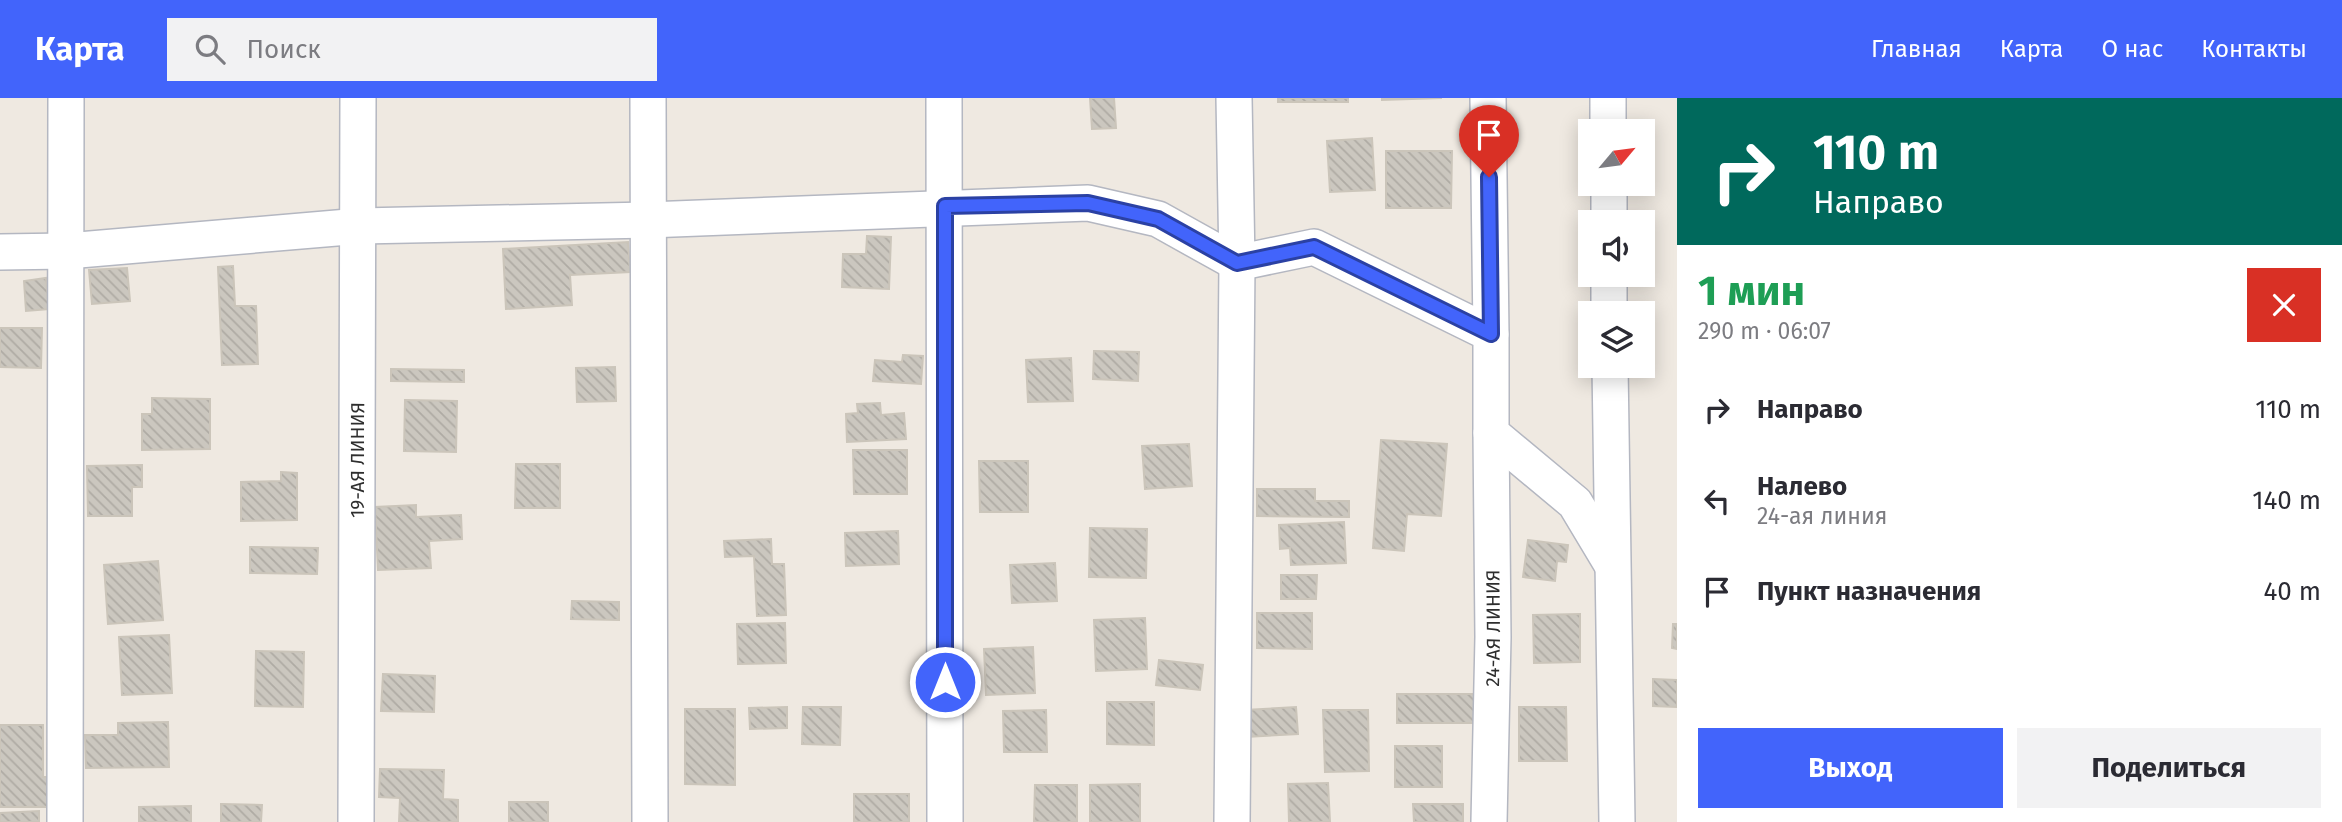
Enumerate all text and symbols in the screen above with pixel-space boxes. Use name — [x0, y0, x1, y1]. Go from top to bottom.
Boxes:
search box — [167, 18, 657, 81]
text: Карта — [35, 29, 125, 69]
icon: search — [191, 30, 229, 68]
text: Поиск — [247, 34, 321, 65]
text: Главная — [1871, 35, 1962, 63]
text: Карта — [2000, 35, 2063, 63]
text: О нас — [2101, 35, 2163, 63]
text: Контакты — [2201, 35, 2307, 63]
pin — [1459, 105, 1519, 177]
icon: arrive — [1470, 116, 1508, 154]
north arrow — [1578, 119, 1656, 196]
map controls — [1578, 119, 1655, 378]
text: 110 m — [1813, 123, 1939, 182]
icon: right — [1698, 126, 1789, 217]
text: Направо — [1813, 183, 1944, 221]
button: sound — [1578, 210, 1655, 287]
text: 1 мин — [1698, 266, 1805, 316]
button: close — [2247, 268, 2321, 342]
button: layers — [1578, 301, 1655, 378]
text: 290 m · 06:07 — [1698, 317, 1831, 345]
icon: right — [1698, 391, 1736, 429]
text: Направо — [1757, 394, 1863, 425]
text: 110 m — [2255, 394, 2321, 425]
street label: 19-АЯ ЛИНИЯ — [345, 402, 369, 518]
text: Налево — [1757, 471, 1847, 502]
icon: left — [1698, 482, 1736, 520]
text: 140 m — [2252, 485, 2321, 516]
text: 24-ая линия — [1757, 502, 1887, 530]
street label: 24-АЯ ЛИНИЯ — [1480, 569, 1505, 687]
icon: arrive — [1698, 573, 1736, 611]
text: Пункт назначения — [1757, 576, 1981, 607]
text: 40 m — [2263, 576, 2321, 607]
position arrow — [908, 645, 982, 719]
button: Выход — [1698, 728, 2003, 808]
button: Поделиться — [2017, 728, 2321, 808]

